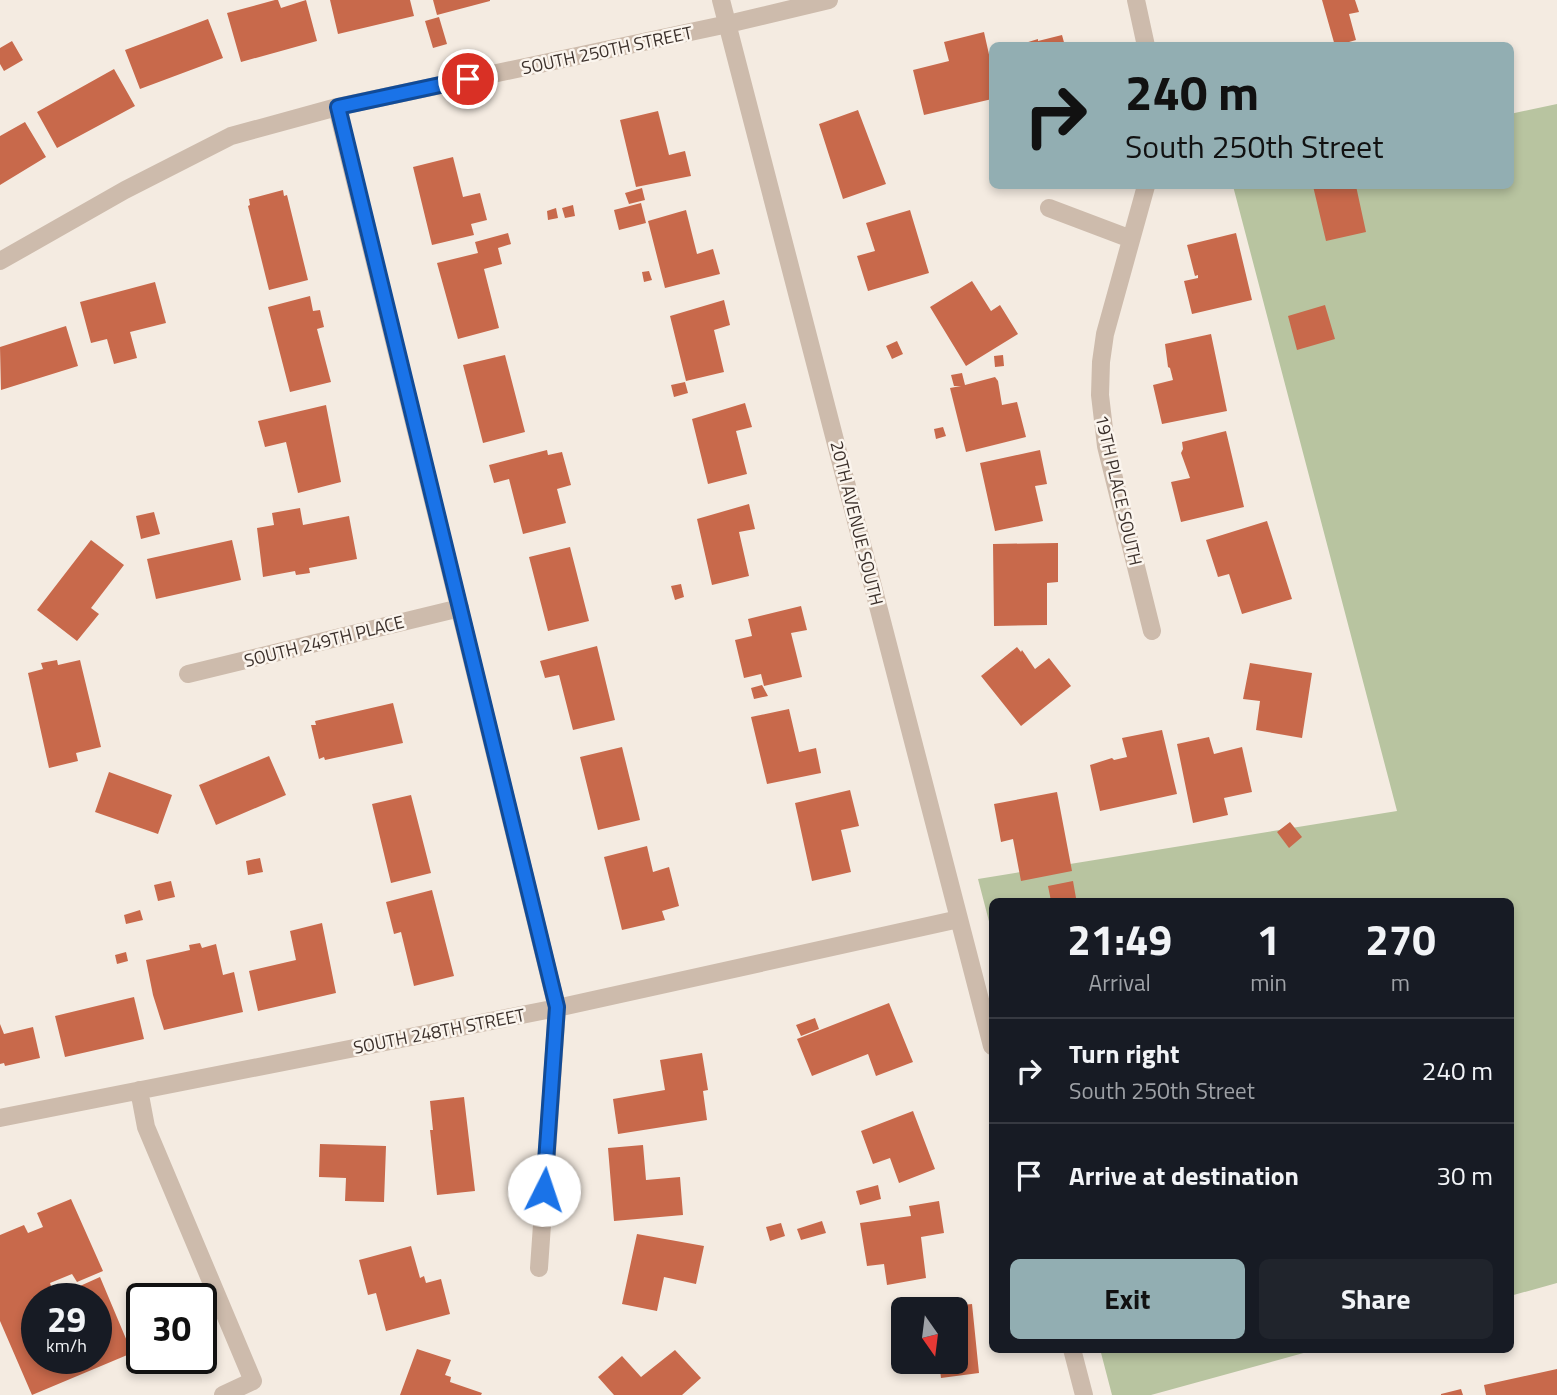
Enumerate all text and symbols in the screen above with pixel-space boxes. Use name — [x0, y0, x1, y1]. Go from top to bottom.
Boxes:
street label: SOUTH 250TH STREET — [519, 19, 696, 81]
pin — [438, 49, 498, 109]
text: 240 m — [1125, 54, 1259, 129]
icon: arrive — [449, 60, 487, 98]
icon: right — [1010, 70, 1101, 161]
text: South 250th Street — [1125, 122, 1383, 170]
street label: 19TH PLACE SOUTH — [1089, 412, 1149, 568]
street label: 20TH AVENUE SOUTH — [823, 438, 891, 608]
street label: SOUTH 249TH PLACE — [241, 608, 407, 674]
text: 21:49 — [1067, 907, 1172, 971]
text: 1 — [1257, 907, 1280, 971]
text: 270 — [1365, 907, 1436, 971]
text: Arrival — [1088, 965, 1151, 1000]
text: min — [1250, 965, 1287, 1000]
text: m — [1391, 965, 1410, 1000]
street label: SOUTH 248TH STREET — [351, 1001, 528, 1061]
text: Turn right — [1069, 1034, 1180, 1073]
text: 240 m — [1422, 1051, 1493, 1090]
icon: right — [1010, 1052, 1048, 1090]
text: South 250th Street — [1069, 1073, 1255, 1108]
position arrow — [507, 1153, 581, 1227]
text: Arrive at destination — [1069, 1156, 1299, 1195]
text: 30 m — [1436, 1156, 1493, 1195]
icon: arrive — [1010, 1157, 1048, 1195]
button: Exit — [1010, 1259, 1245, 1339]
button: Share — [1259, 1259, 1493, 1339]
speed limit sign: 30 — [126, 1283, 217, 1374]
text: 29 — [47, 1292, 86, 1346]
north arrow — [891, 1297, 968, 1374]
map controls — [891, 1297, 968, 1374]
text: km/h — [46, 1332, 87, 1359]

